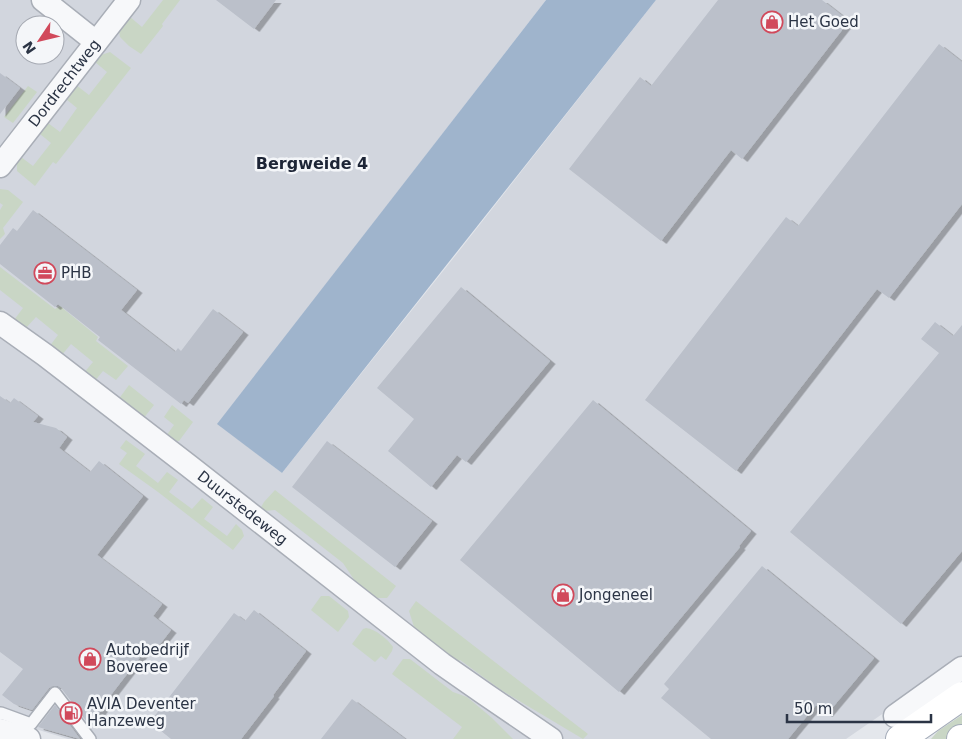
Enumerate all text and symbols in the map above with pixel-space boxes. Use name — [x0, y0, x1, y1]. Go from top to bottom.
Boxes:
shop icon: Het Goed — [760, 10, 784, 34]
place label: Het Goed — [788, 13, 859, 31]
north arrow — [15, 15, 65, 65]
street label: Dordrechtweg — [25, 36, 104, 130]
text: N — [19, 38, 39, 57]
district label: Bergweide 4 — [256, 154, 368, 173]
office icon: PHB — [33, 261, 57, 285]
place label: PHB — [61, 264, 92, 282]
street label: Duurstedeweg — [194, 467, 291, 549]
shop icon: Jongeneel — [551, 583, 575, 607]
place label: Jongeneel — [578, 586, 653, 604]
place label: Autobedrijf Boveree — [106, 641, 190, 676]
shop icon: Autobedrijf Boveree — [78, 647, 102, 671]
scale bar — [787, 692, 931, 724]
place label: AVIA Deventer Hanzeweg — [87, 695, 197, 730]
text: 50 m — [794, 700, 832, 718]
fuel station icon: AVIA Deventer Hanzeweg — [59, 701, 83, 725]

